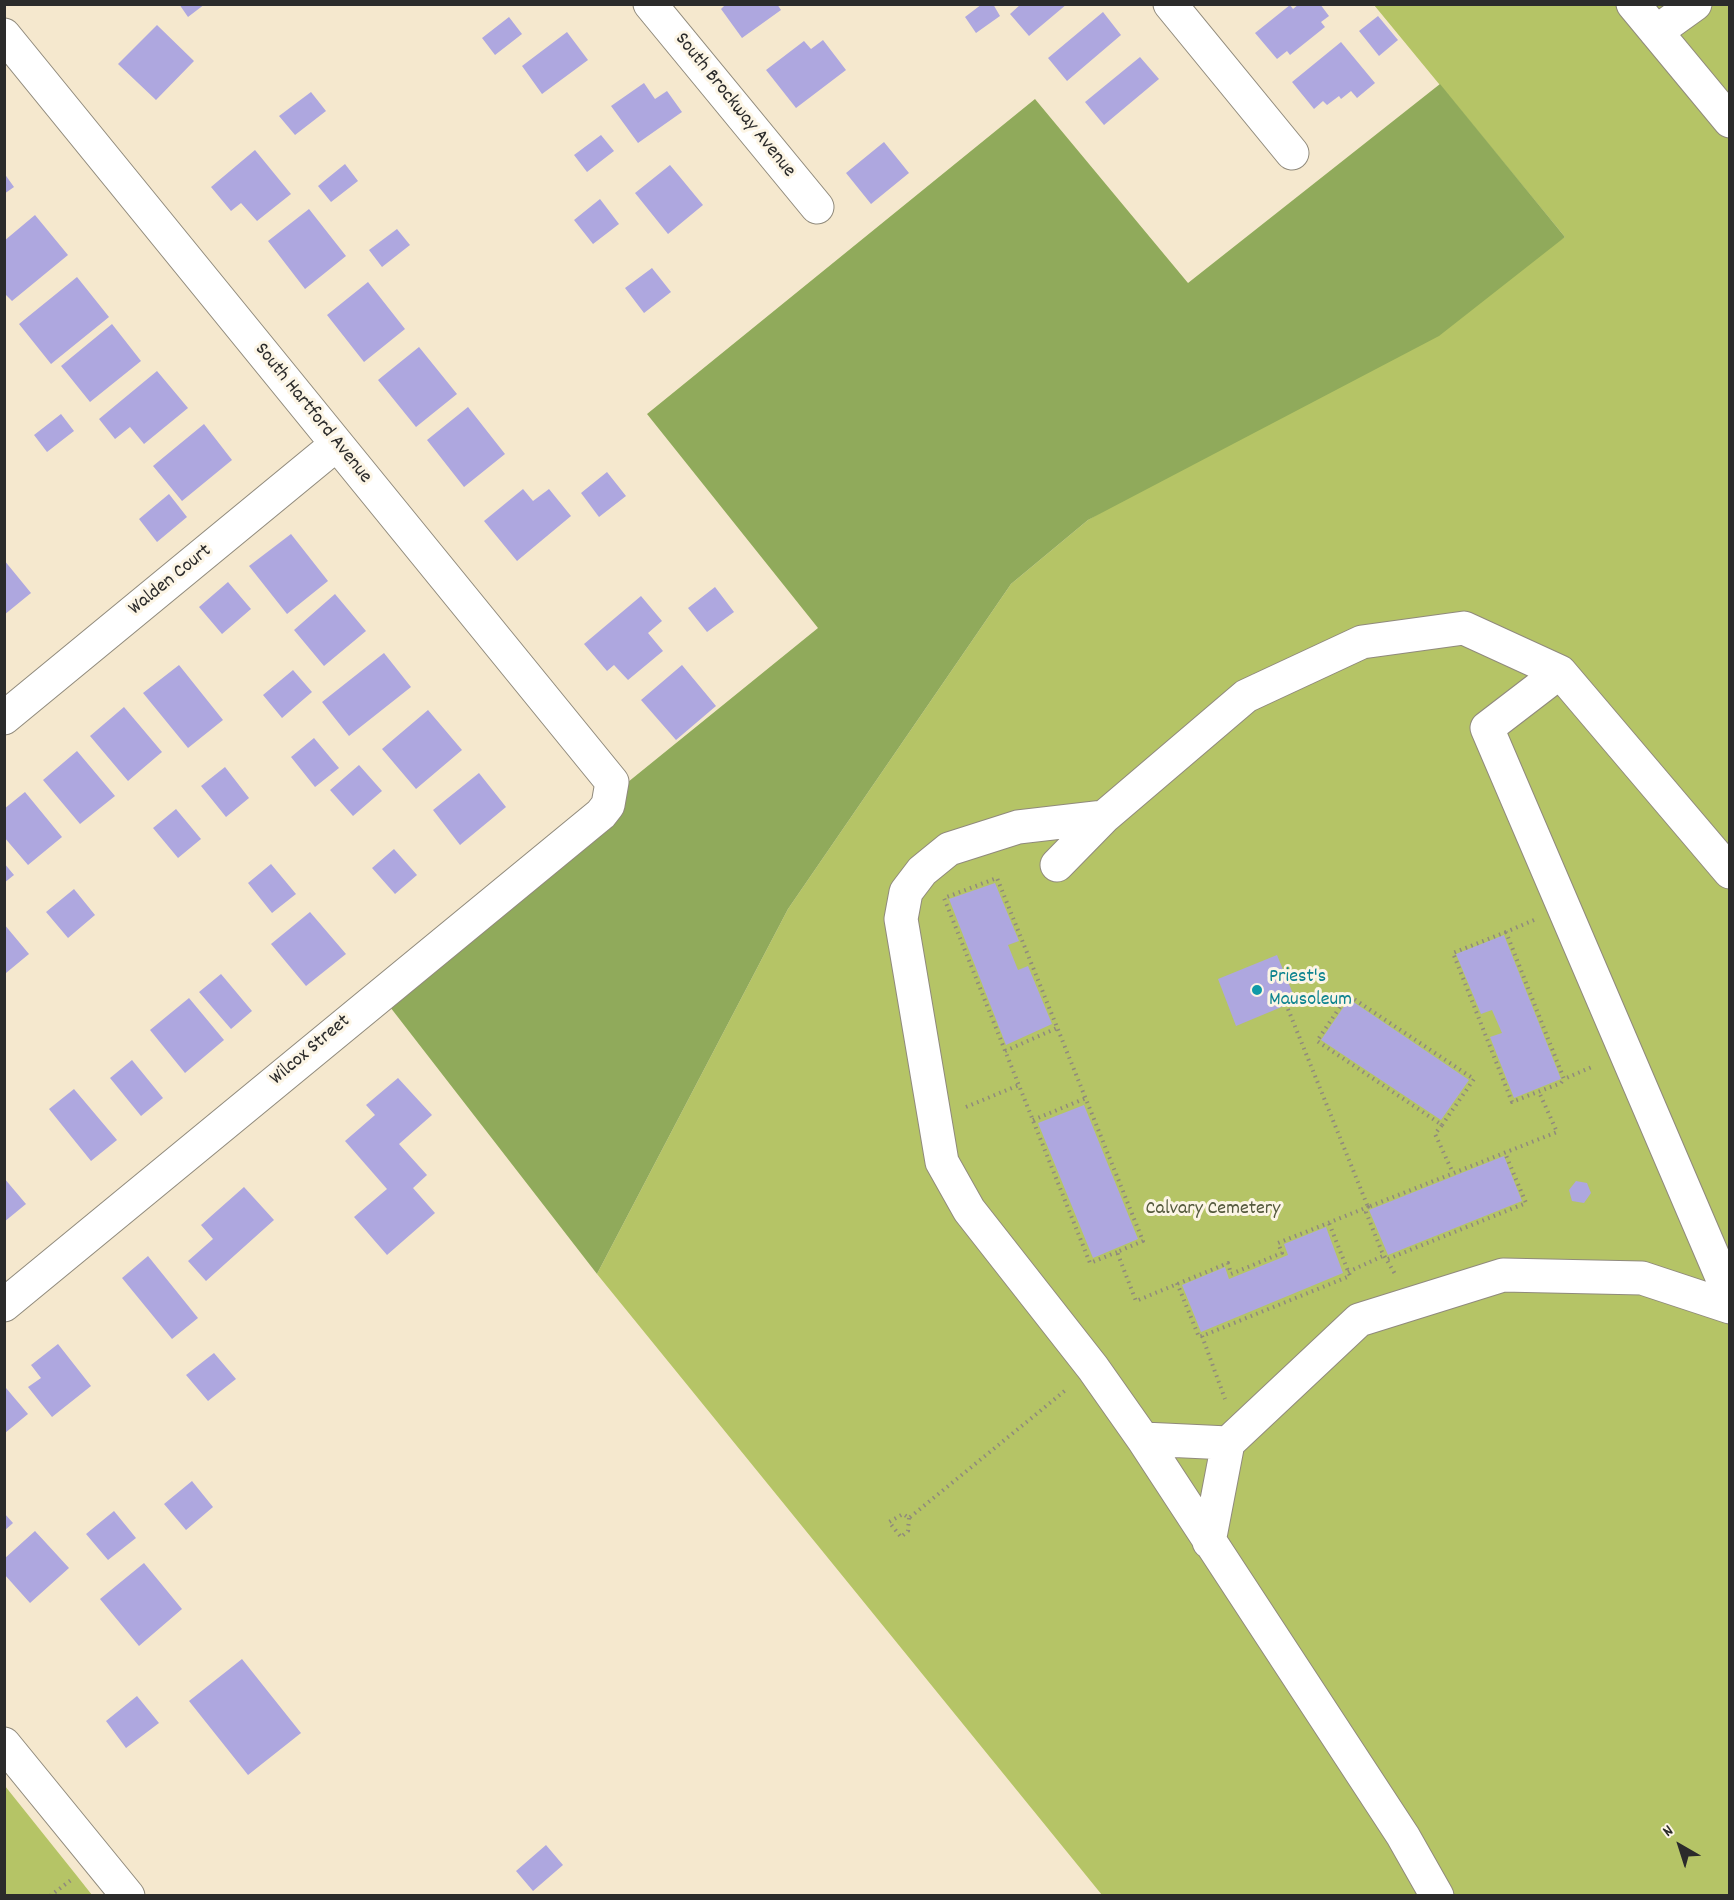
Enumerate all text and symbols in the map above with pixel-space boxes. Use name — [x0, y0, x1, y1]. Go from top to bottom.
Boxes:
street label: South Brockway Avenue — [668, 29, 800, 183]
street label: South Hartford Avenue — [248, 339, 376, 489]
street label: Walden Court — [125, 540, 217, 622]
place label: Priest's Mausoleum — [1269, 966, 1352, 1013]
marker: Priest's Mausoleum — [1250, 983, 1264, 997]
street label: Wilcox Street — [266, 1010, 356, 1092]
park label: Calvary Cemetery — [1146, 1198, 1280, 1222]
north arrow — [1650, 1816, 1710, 1876]
text: N — [1658, 1820, 1679, 1843]

